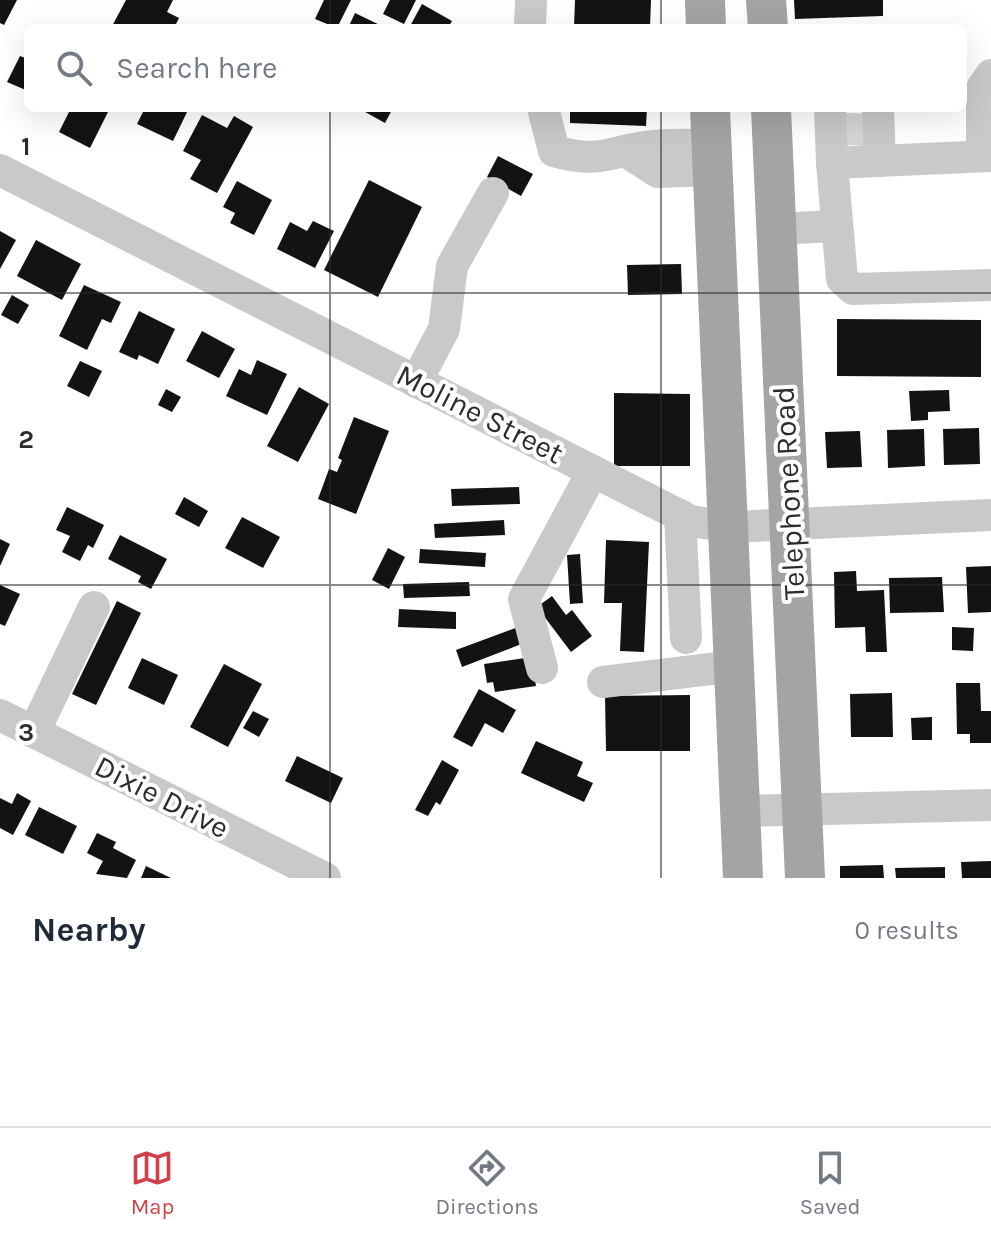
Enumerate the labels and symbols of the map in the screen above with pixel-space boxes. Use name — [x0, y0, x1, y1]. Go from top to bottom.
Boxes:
text: 1 — [21, 131, 31, 162]
street label: Moline Street — [391, 357, 569, 471]
street label: Telephone Road — [765, 385, 813, 601]
text: 2 — [18, 424, 34, 455]
text: 3 — [18, 717, 34, 748]
street label: Dixie Drive — [89, 748, 235, 846]

